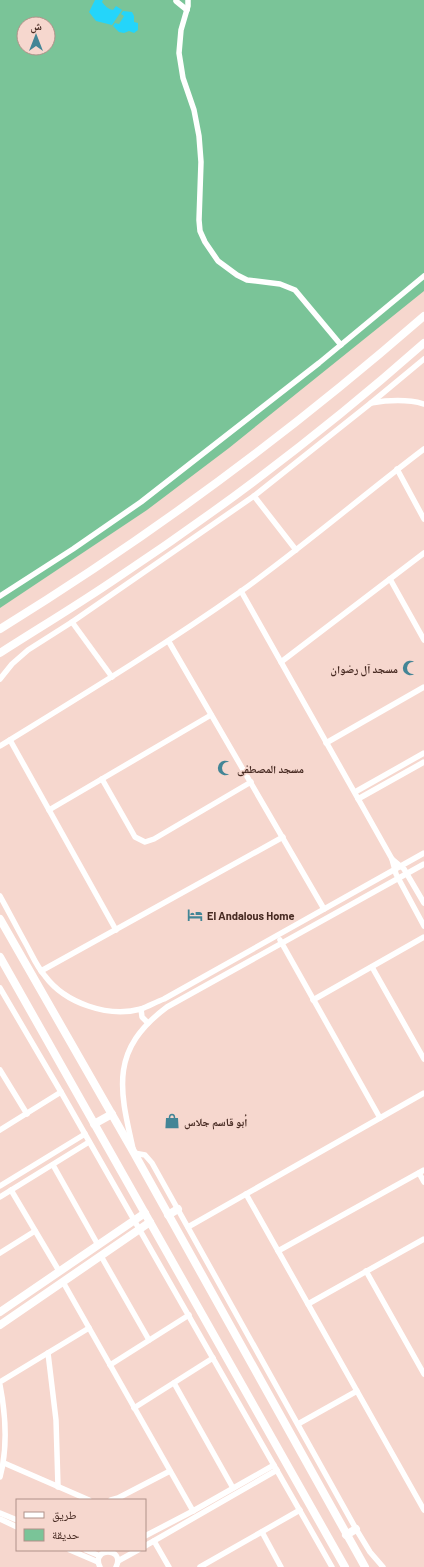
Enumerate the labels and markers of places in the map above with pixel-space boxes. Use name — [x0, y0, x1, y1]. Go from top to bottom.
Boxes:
mosque icon: مسجد آل رضوان — [401, 659, 419, 677]
place label: مسجد آل رضوان — [330, 662, 398, 677]
mosque icon: مسجد المصطفى — [216, 759, 234, 777]
place label: مسجد المصطفى — [237, 762, 304, 777]
hotel icon: El Andalous Home — [186, 906, 204, 924]
place label: El Andalous Home — [207, 909, 294, 922]
shop icon: أبو قاسم جلاس — [163, 1112, 181, 1130]
place label: أبو قاسم جلاس — [184, 1114, 247, 1130]

